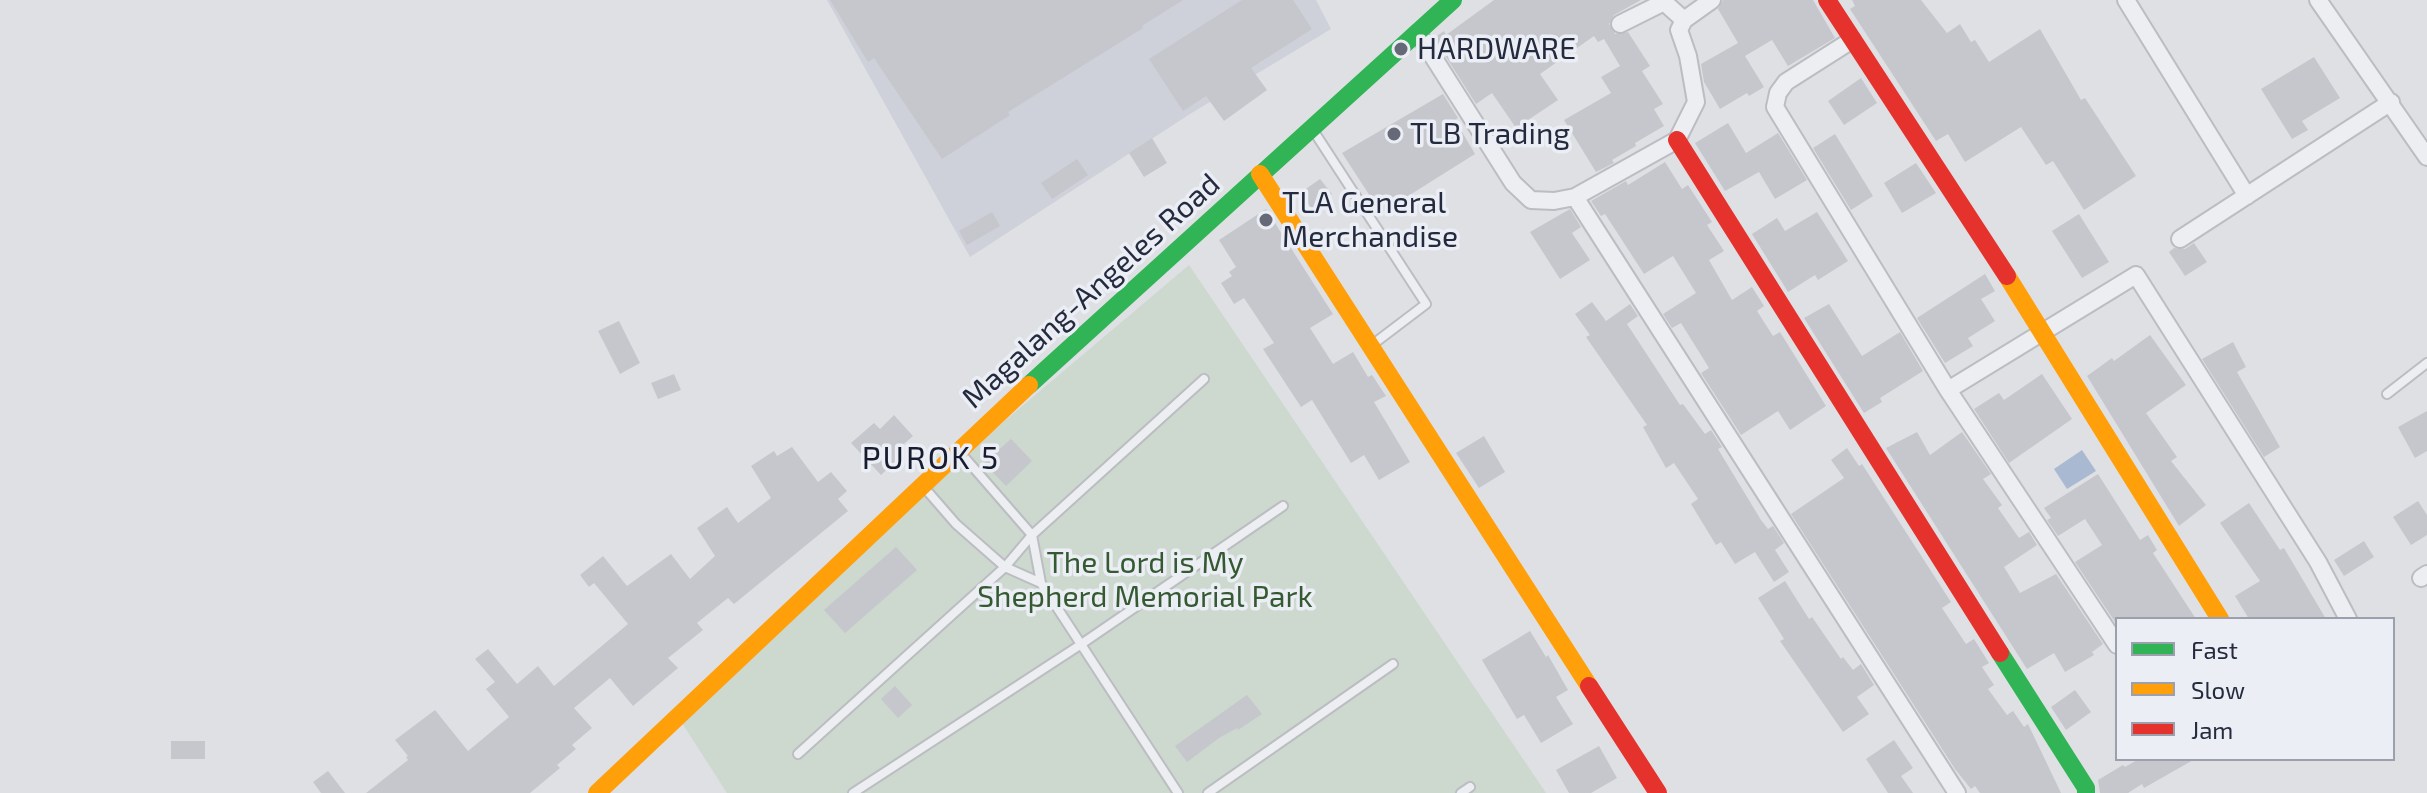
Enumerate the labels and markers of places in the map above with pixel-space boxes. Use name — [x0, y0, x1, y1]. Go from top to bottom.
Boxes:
place label: HARDWARE — [1417, 31, 1576, 67]
marker: HARDWARE — [1392, 40, 1410, 58]
place label: TLB Trading — [1410, 116, 1570, 152]
marker: TLB Trading — [1385, 125, 1403, 143]
place label: TLA General Merchandise — [1282, 185, 1458, 256]
marker: TLA General Merchandise — [1257, 211, 1275, 229]

